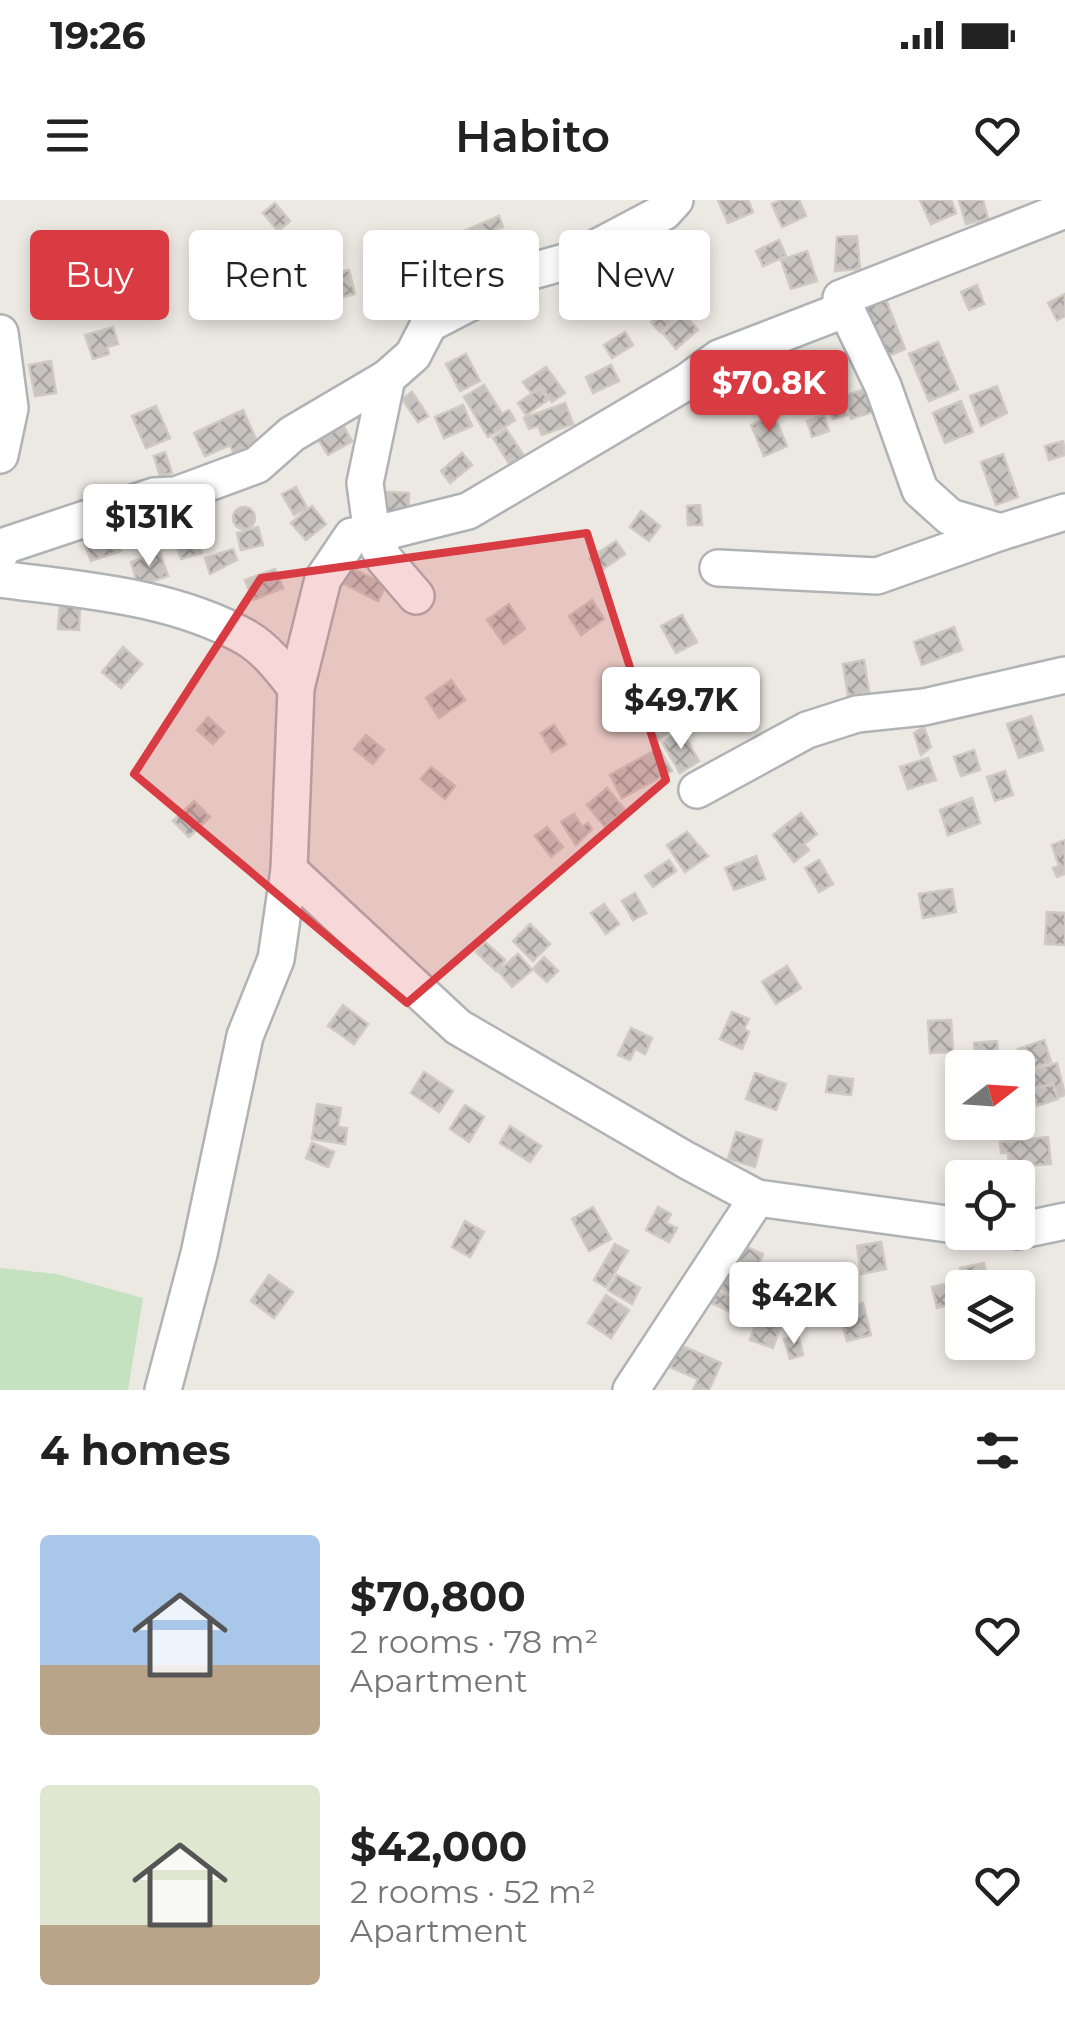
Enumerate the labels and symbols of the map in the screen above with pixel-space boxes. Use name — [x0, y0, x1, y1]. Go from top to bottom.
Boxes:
pin: $70.8K — [688, 350, 850, 435]
pin: $131K — [79, 484, 219, 569]
pin: $49.7K — [600, 667, 762, 752]
north arrow — [945, 1050, 1035, 1140]
pin: $42K — [735, 1262, 853, 1347]

